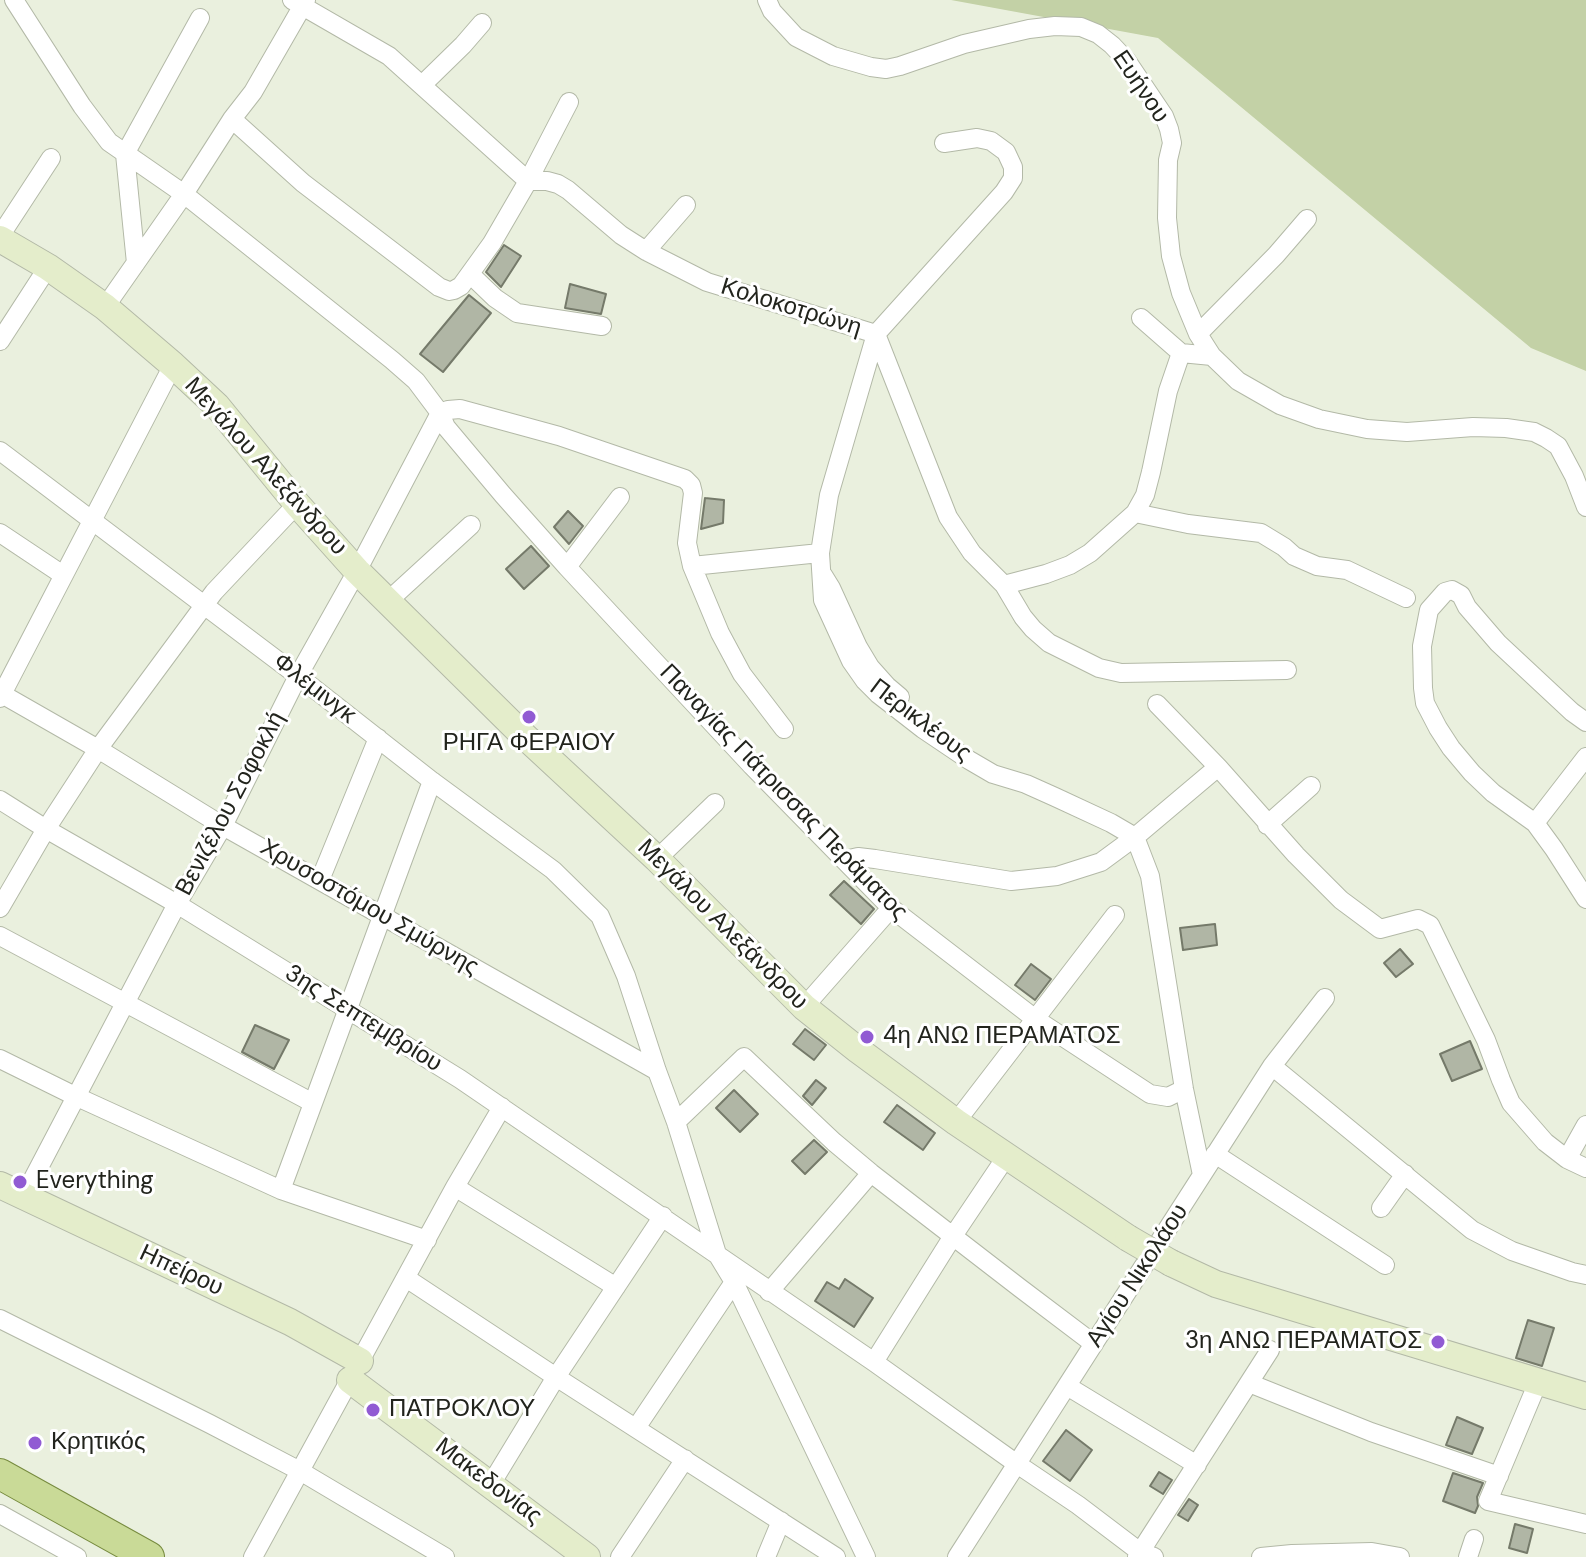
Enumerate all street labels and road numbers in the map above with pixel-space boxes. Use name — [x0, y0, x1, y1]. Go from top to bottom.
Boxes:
street label: Ευήνου — [1105, 45, 1175, 129]
street label: Κολοκοτρώνη — [717, 273, 865, 343]
street label: Μεγάλου Αλεξάνδρου — [178, 372, 352, 562]
street label: Φλέμινγκ — [267, 648, 361, 730]
street label: Παναγίας Γιάτρισσας Περάματος — [653, 659, 913, 927]
street label: Περικλέους — [864, 673, 976, 769]
street label: Βενιζέλου Σοφοκλή — [170, 707, 292, 901]
street label: Χρυσοστόμου Σμύρνης — [255, 834, 483, 982]
street label: Μεγάλου Αλεξάνδρου — [631, 834, 813, 1016]
street label: 3ης Σεπτεμβρίου — [279, 959, 447, 1079]
street label: Αγίου Νικολάου — [1081, 1199, 1195, 1353]
street label: Ηπείρου — [135, 1239, 227, 1303]
street label: Μακεδονίας — [429, 1433, 547, 1531]

